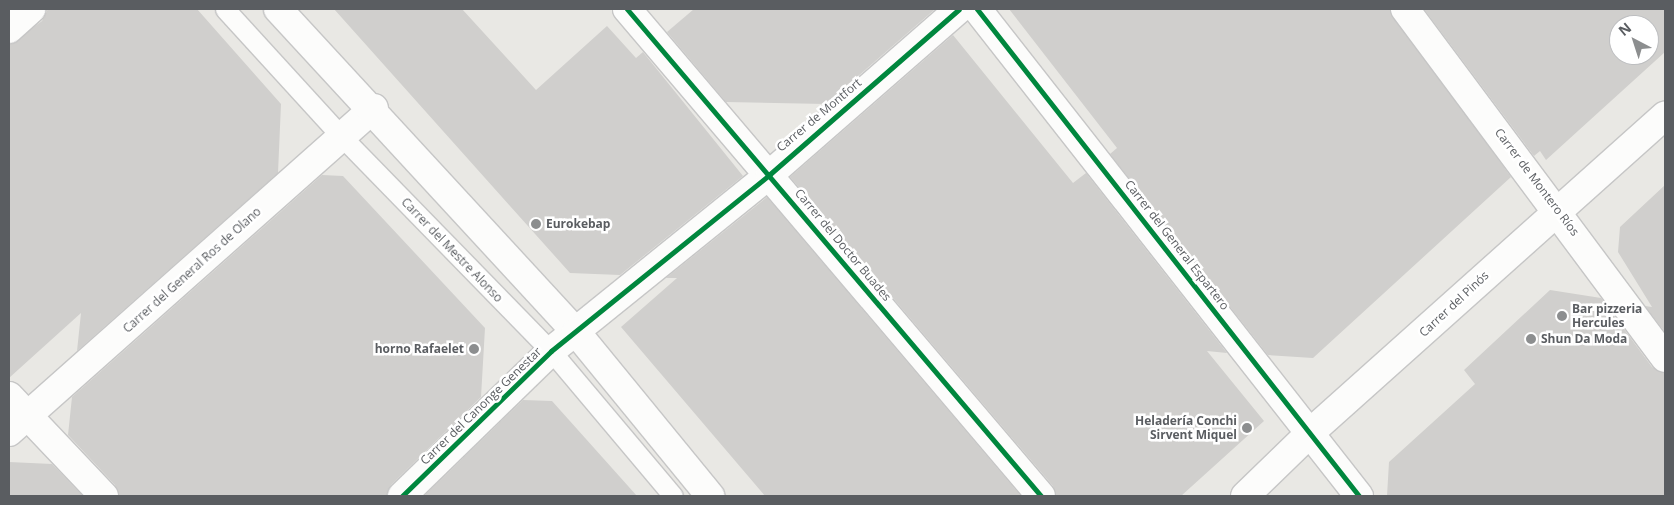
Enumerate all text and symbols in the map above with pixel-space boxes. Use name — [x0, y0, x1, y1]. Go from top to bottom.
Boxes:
north arrow — [1609, 15, 1659, 65]
text: N — [1614, 18, 1635, 40]
street label: Carrer de Montfort — [774, 75, 864, 155]
street label: Carrer de Montero Ríos — [1492, 125, 1582, 239]
street label: Carrer del General Espartero — [1122, 177, 1232, 313]
street label: Carrer del Doctor Buades — [792, 186, 894, 304]
street label: Carrer del Mestre Alonso — [398, 195, 506, 305]
street label: Carrer del General Ros de Olano — [120, 204, 264, 336]
place label: Eurokebap — [546, 217, 610, 231]
marker: Eurokebap — [530, 218, 542, 230]
street label: Carrer del Pinós — [1416, 268, 1492, 340]
place label: Bar pizzeria Hercules — [1572, 302, 1642, 330]
marker: Bar pizzeria Hercules — [1556, 310, 1568, 322]
place label: Shun Da Moda — [1541, 332, 1627, 346]
marker: Shun Da Moda — [1525, 333, 1537, 345]
place label: horno Rafaelet — [375, 342, 464, 356]
marker: horno Rafaelet — [468, 343, 480, 355]
street label: Carrer del Canonge Genestar — [417, 344, 545, 468]
place label: Heladería Conchi Sirvent Miquel — [1135, 414, 1237, 442]
marker: Heladería Conchi Sirvent Miquel — [1241, 422, 1253, 434]

